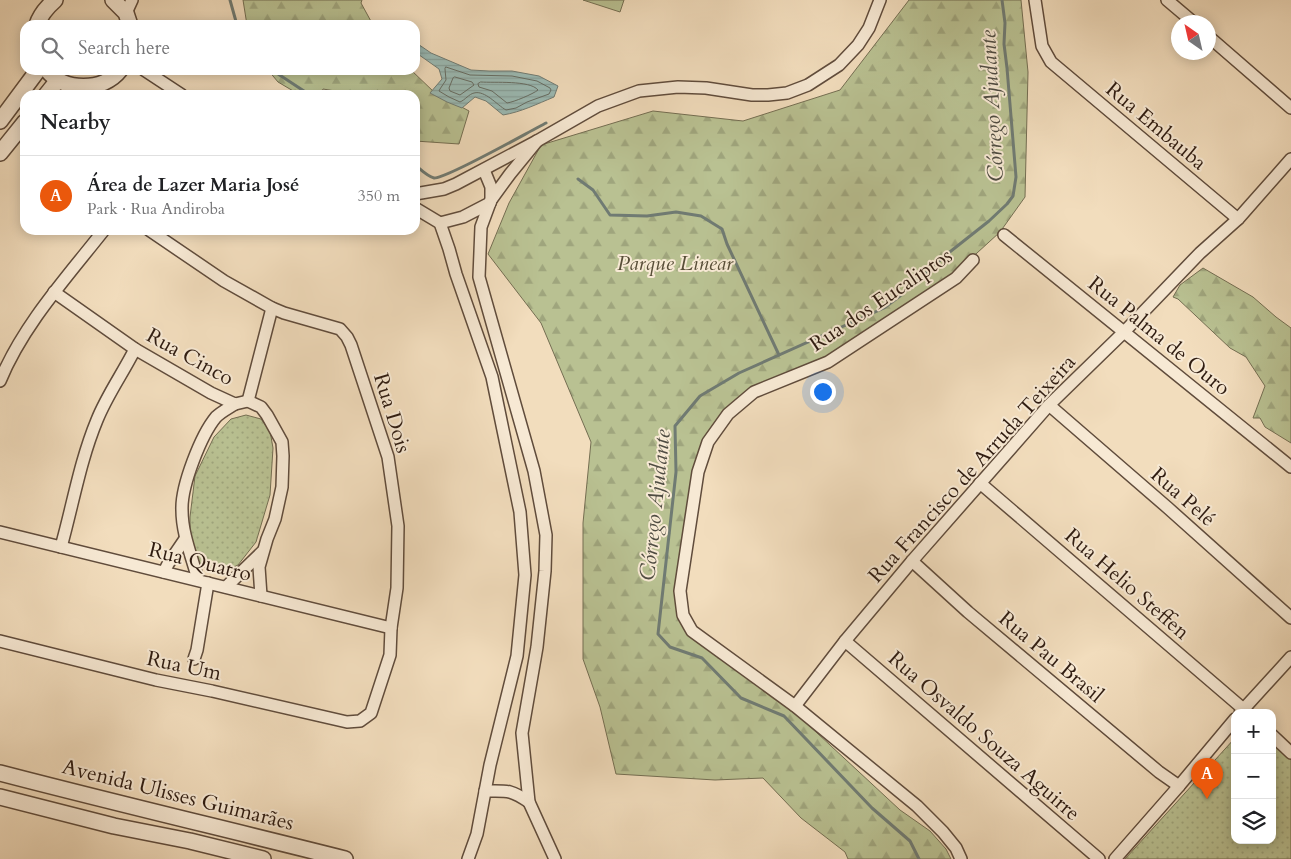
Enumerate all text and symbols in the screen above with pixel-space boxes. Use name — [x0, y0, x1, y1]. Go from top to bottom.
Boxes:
north arrow — [1171, 15, 1216, 60]
search box — [20, 20, 420, 75]
water label: Córrego Ajudante — [973, 29, 1011, 183]
icon: search — [38, 34, 66, 62]
text: Search here — [78, 35, 170, 61]
street label: Rua Embauba — [1099, 75, 1213, 177]
text: Nearby — [40, 108, 111, 137]
text: Área de Lazer Maria José — [87, 172, 299, 198]
text: A — [50, 185, 62, 207]
text: 350 m — [358, 185, 400, 207]
text: Park · Rua Andiroba — [87, 198, 225, 220]
street label: Rua dos Eucaliptos — [804, 241, 958, 359]
park label: Parque Linear — [617, 249, 734, 278]
street label: Rua Palma de Ouro — [1082, 270, 1236, 402]
street label: Rua Cinco — [141, 321, 239, 393]
street label: Rua Francisco de Arruda Teixeira — [862, 349, 1082, 589]
street label: Rua Dois — [366, 369, 418, 457]
your location — [810, 379, 836, 405]
water label: Córrego Ajudante — [632, 427, 678, 582]
street label: Rua Pelé — [1144, 461, 1222, 533]
street label: Rua Helio Steffen — [1058, 522, 1196, 646]
street label: Rua Quatro — [145, 535, 255, 589]
street label: Rua Pau Brasil — [992, 605, 1110, 709]
street label: Rua Um — [144, 644, 224, 688]
street label: Rua Osvaldo Souza Aguirre — [882, 644, 1086, 828]
map controls — [1231, 709, 1276, 844]
button: + — [1231, 709, 1276, 754]
street label: Avenida Ulisses Guimarães — [59, 752, 297, 838]
button: − — [1231, 754, 1276, 799]
pin: A — [1191, 758, 1223, 799]
button: layers — [1231, 799, 1276, 844]

